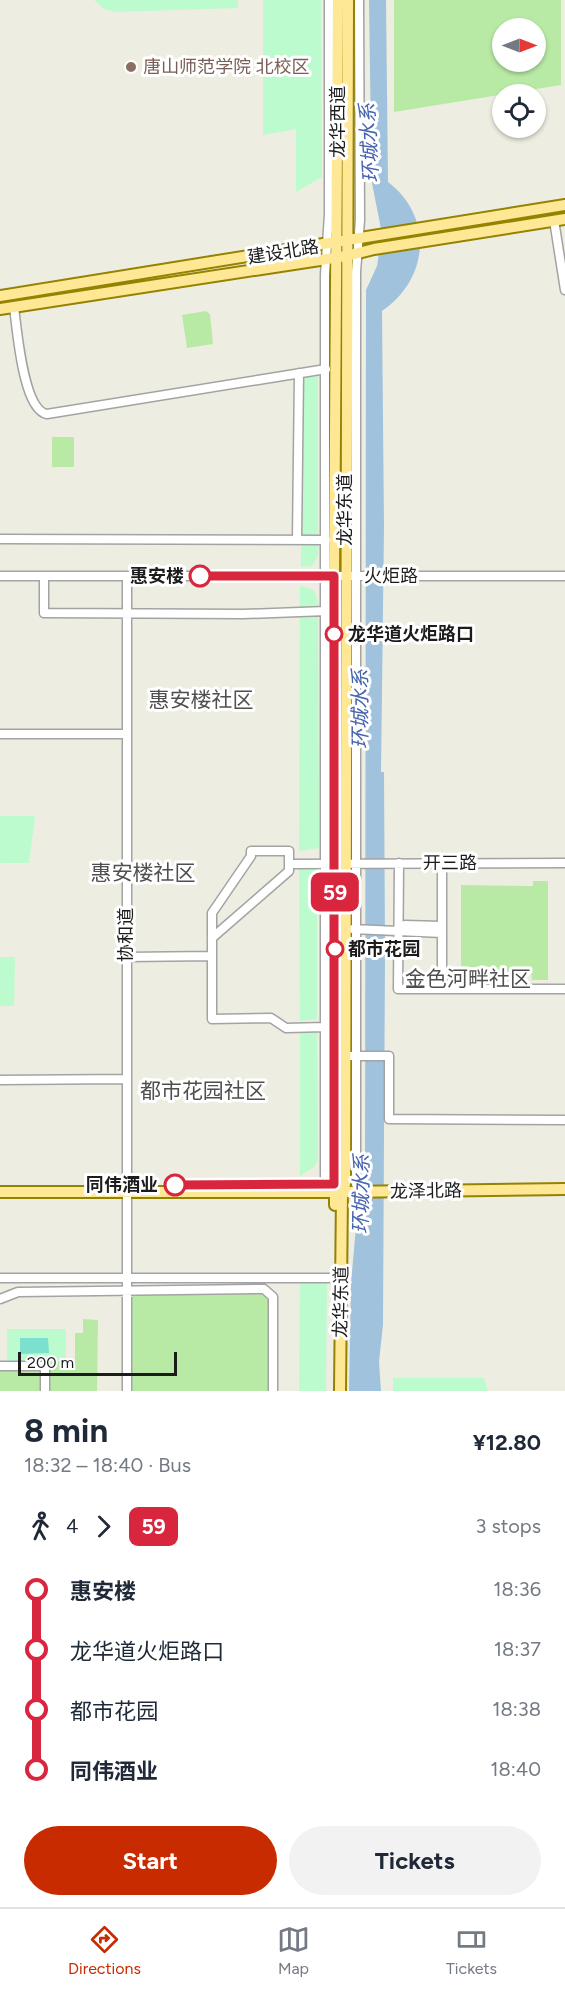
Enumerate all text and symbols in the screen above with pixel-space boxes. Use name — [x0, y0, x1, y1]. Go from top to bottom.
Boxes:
north arrow — [492, 18, 546, 72]
map controls — [492, 18, 546, 138]
place label: 唐山师范学院 北校区 — [143, 56, 309, 78]
marker: 唐山师范学院 北校区 — [124, 60, 138, 74]
button: locate — [492, 84, 546, 138]
street label: 龙华西道 — [327, 86, 349, 158]
water label: 环城水系 — [355, 101, 383, 184]
street label: 建设北路 — [246, 236, 320, 268]
street label: 龙华东道 — [334, 474, 356, 546]
place label: 惠安楼 — [130, 565, 184, 587]
marker: 惠安楼 — [189, 565, 211, 587]
street label: 火炬路 — [364, 565, 418, 587]
place label: 龙华道火炬路口 — [348, 623, 474, 645]
marker: 龙华道火炬路口 — [325, 625, 343, 643]
water label: 环城水系 — [348, 668, 372, 749]
district label: 惠安楼社区 — [149, 687, 254, 712]
street label: 开三路 — [423, 852, 477, 874]
district label: 惠安楼社区 — [91, 860, 196, 885]
line badge: 59 — [308, 872, 362, 912]
text: 59 — [323, 880, 347, 905]
street label: 协和道 — [115, 908, 137, 962]
place label: 都市花园 — [348, 938, 420, 960]
marker: 都市花园 — [326, 940, 344, 958]
district label: 金色河畔社区 — [405, 966, 531, 991]
district label: 都市花园社区 — [140, 1078, 266, 1103]
water label: 环城水系 — [348, 1153, 374, 1234]
place label: 同伟酒业 — [86, 1174, 158, 1196]
marker: 同伟酒业 — [164, 1174, 186, 1196]
street label: 龙泽北路 — [390, 1179, 462, 1203]
street label: 龙华东道 — [329, 1266, 353, 1338]
scale bar — [18, 1349, 177, 1376]
text: 200 m — [27, 1353, 74, 1372]
text: 8 min — [24, 1411, 108, 1450]
text: ¥12.80 — [473, 1429, 541, 1456]
text: 18:32 – 18:40 · Bus — [24, 1453, 191, 1477]
icon: walk — [24, 1510, 57, 1543]
icon: forward — [87, 1510, 120, 1543]
text: 4 — [66, 1514, 78, 1538]
text: 59 — [141, 1514, 166, 1539]
text: 3 stops — [476, 1514, 541, 1538]
text: 18:36 — [493, 1577, 541, 1601]
text: 惠安楼 — [70, 1578, 136, 1605]
text: 18:37 — [494, 1637, 541, 1661]
text: 龙华道火炬路口 — [70, 1638, 224, 1665]
text: 18:38 — [492, 1697, 541, 1721]
text: 都市花园 — [70, 1698, 158, 1725]
text: 18:40 — [490, 1757, 541, 1781]
text: 同伟酒业 — [70, 1758, 158, 1785]
button: Start — [24, 1826, 277, 1895]
button: Tickets — [289, 1826, 541, 1895]
tab: Directions — [68, 1923, 141, 1978]
tab: Map — [277, 1923, 310, 1978]
tab: Tickets — [446, 1923, 497, 1978]

